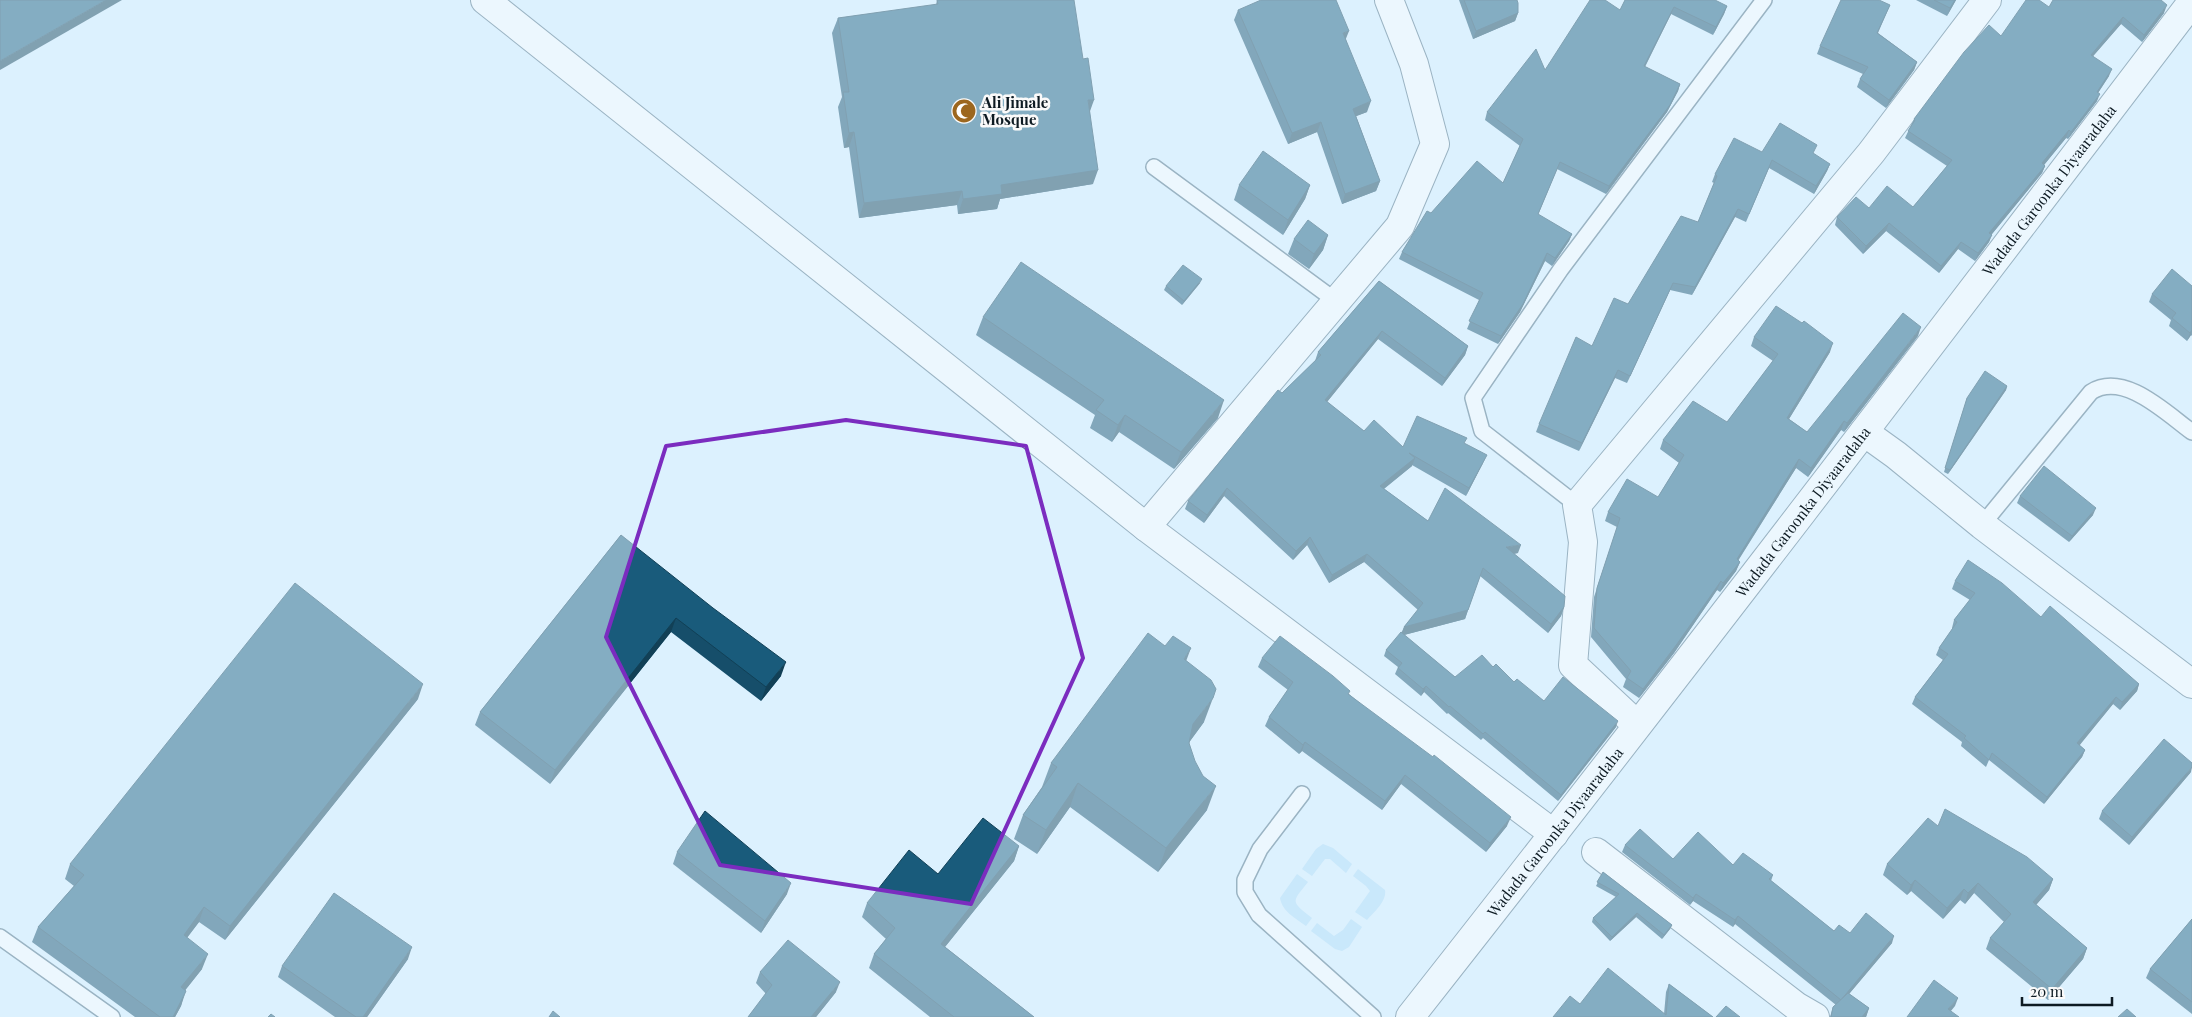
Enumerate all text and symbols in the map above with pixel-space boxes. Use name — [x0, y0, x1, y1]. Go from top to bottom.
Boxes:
place label: Ali Jimale Mosque — [981, 92, 1049, 129]
mosque icon: Ali Jimale Mosque — [951, 98, 977, 124]
street label: Wadada Garoonka Diyaaradaha — [1977, 100, 2121, 280]
street label: Wadada Garoonka Diyaaradaha — [1730, 422, 1875, 602]
street label: Wadada Garoonka Diyaaradaha — [1482, 743, 1627, 922]
scale bar — [2022, 974, 2112, 1006]
text: 20 m — [2030, 981, 2064, 1001]

